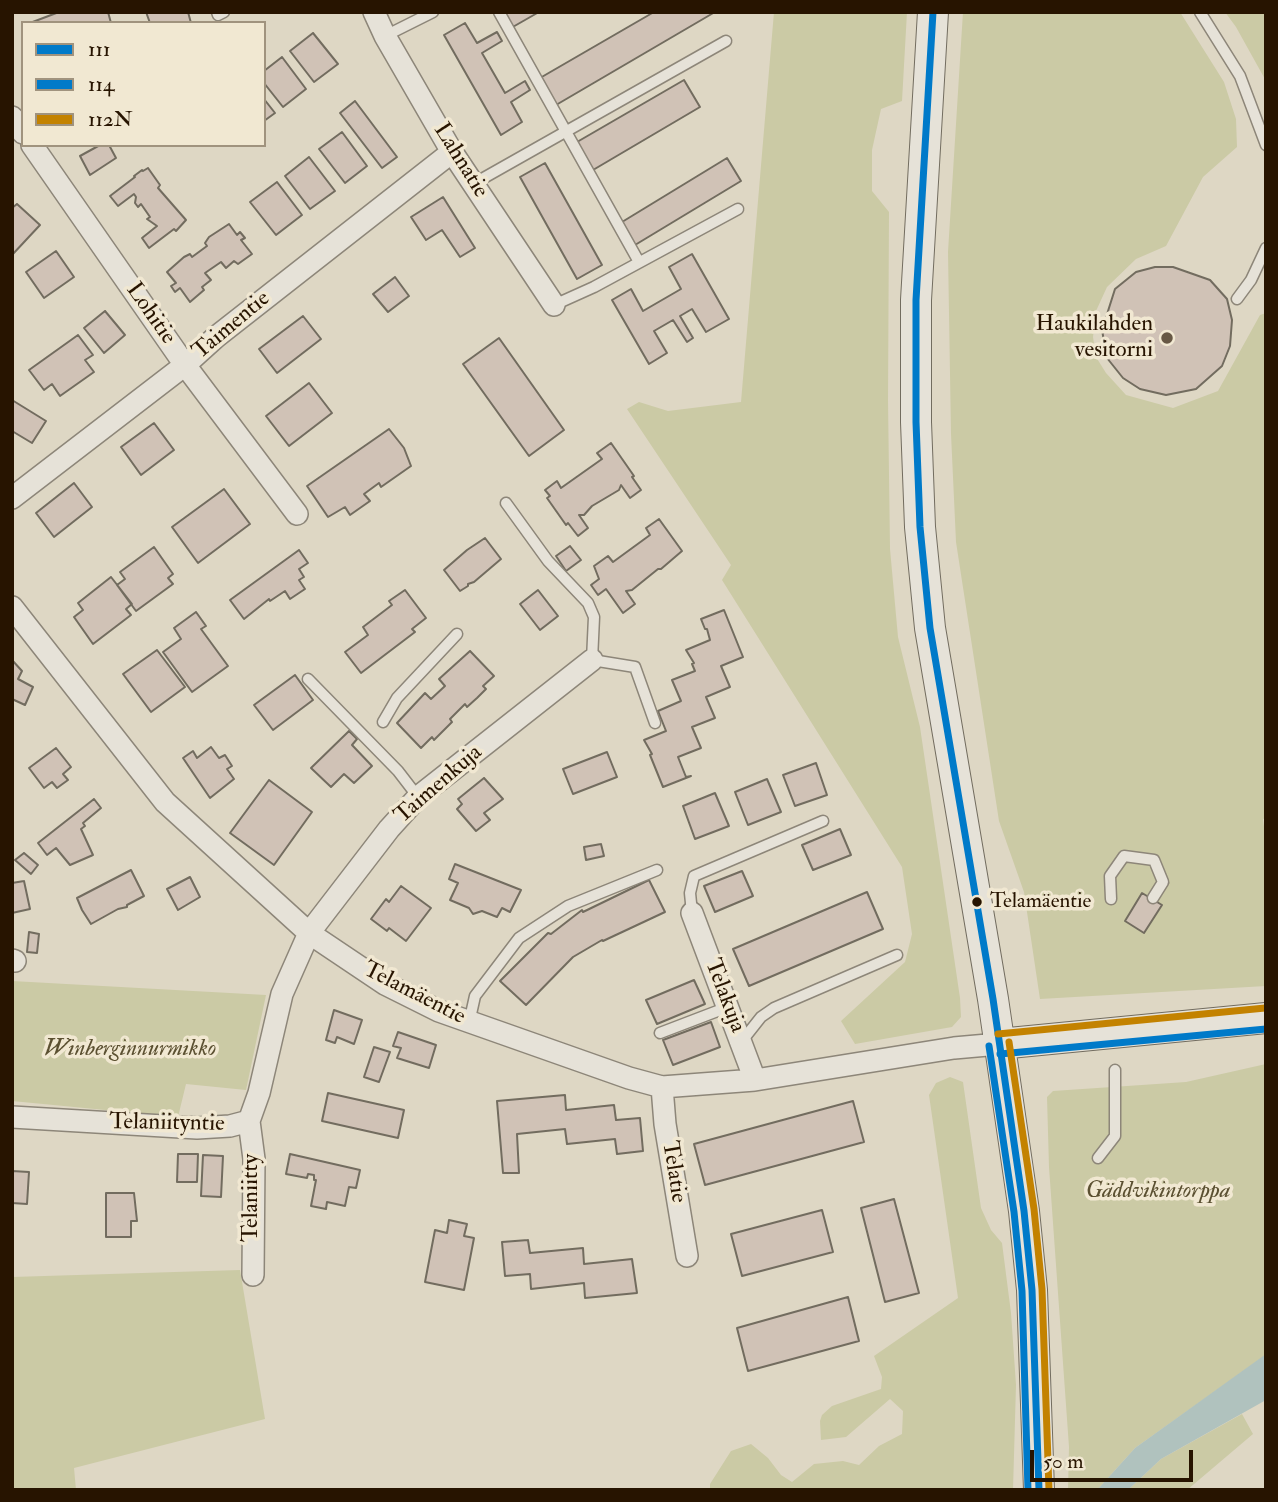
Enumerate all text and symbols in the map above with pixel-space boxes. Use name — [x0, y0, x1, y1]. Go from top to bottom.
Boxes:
legend — [21, 21, 266, 147]
text: 111 — [88, 36, 111, 63]
text: 114 — [88, 71, 114, 98]
text: 112N — [88, 106, 132, 133]
street label: Lahnatie — [426, 119, 494, 203]
street label: Lohitie — [119, 278, 181, 350]
street label: Taimentie — [188, 286, 276, 366]
place label: Haukilahden vesitorni — [1035, 311, 1153, 365]
marker: Haukilahden vesitorni — [1159, 330, 1175, 346]
street label: Taimenkuja — [390, 740, 488, 830]
place label: Telamäentie — [990, 889, 1091, 915]
marker: Telamäentie — [970, 895, 984, 909]
street label: Telakuja — [697, 955, 751, 1037]
street label: Telamäentie — [358, 957, 470, 1031]
park label: Winberginnurmikko — [44, 1036, 216, 1064]
street label: Telaniityntie — [109, 1109, 225, 1139]
street label: Telatie — [655, 1139, 691, 1205]
street label: Telaniitty — [238, 1154, 266, 1242]
park label: Gäddvikintorppa — [1086, 1178, 1230, 1206]
scale bar — [1033, 1436, 1196, 1480]
text: 50 m — [1043, 1448, 1084, 1475]

